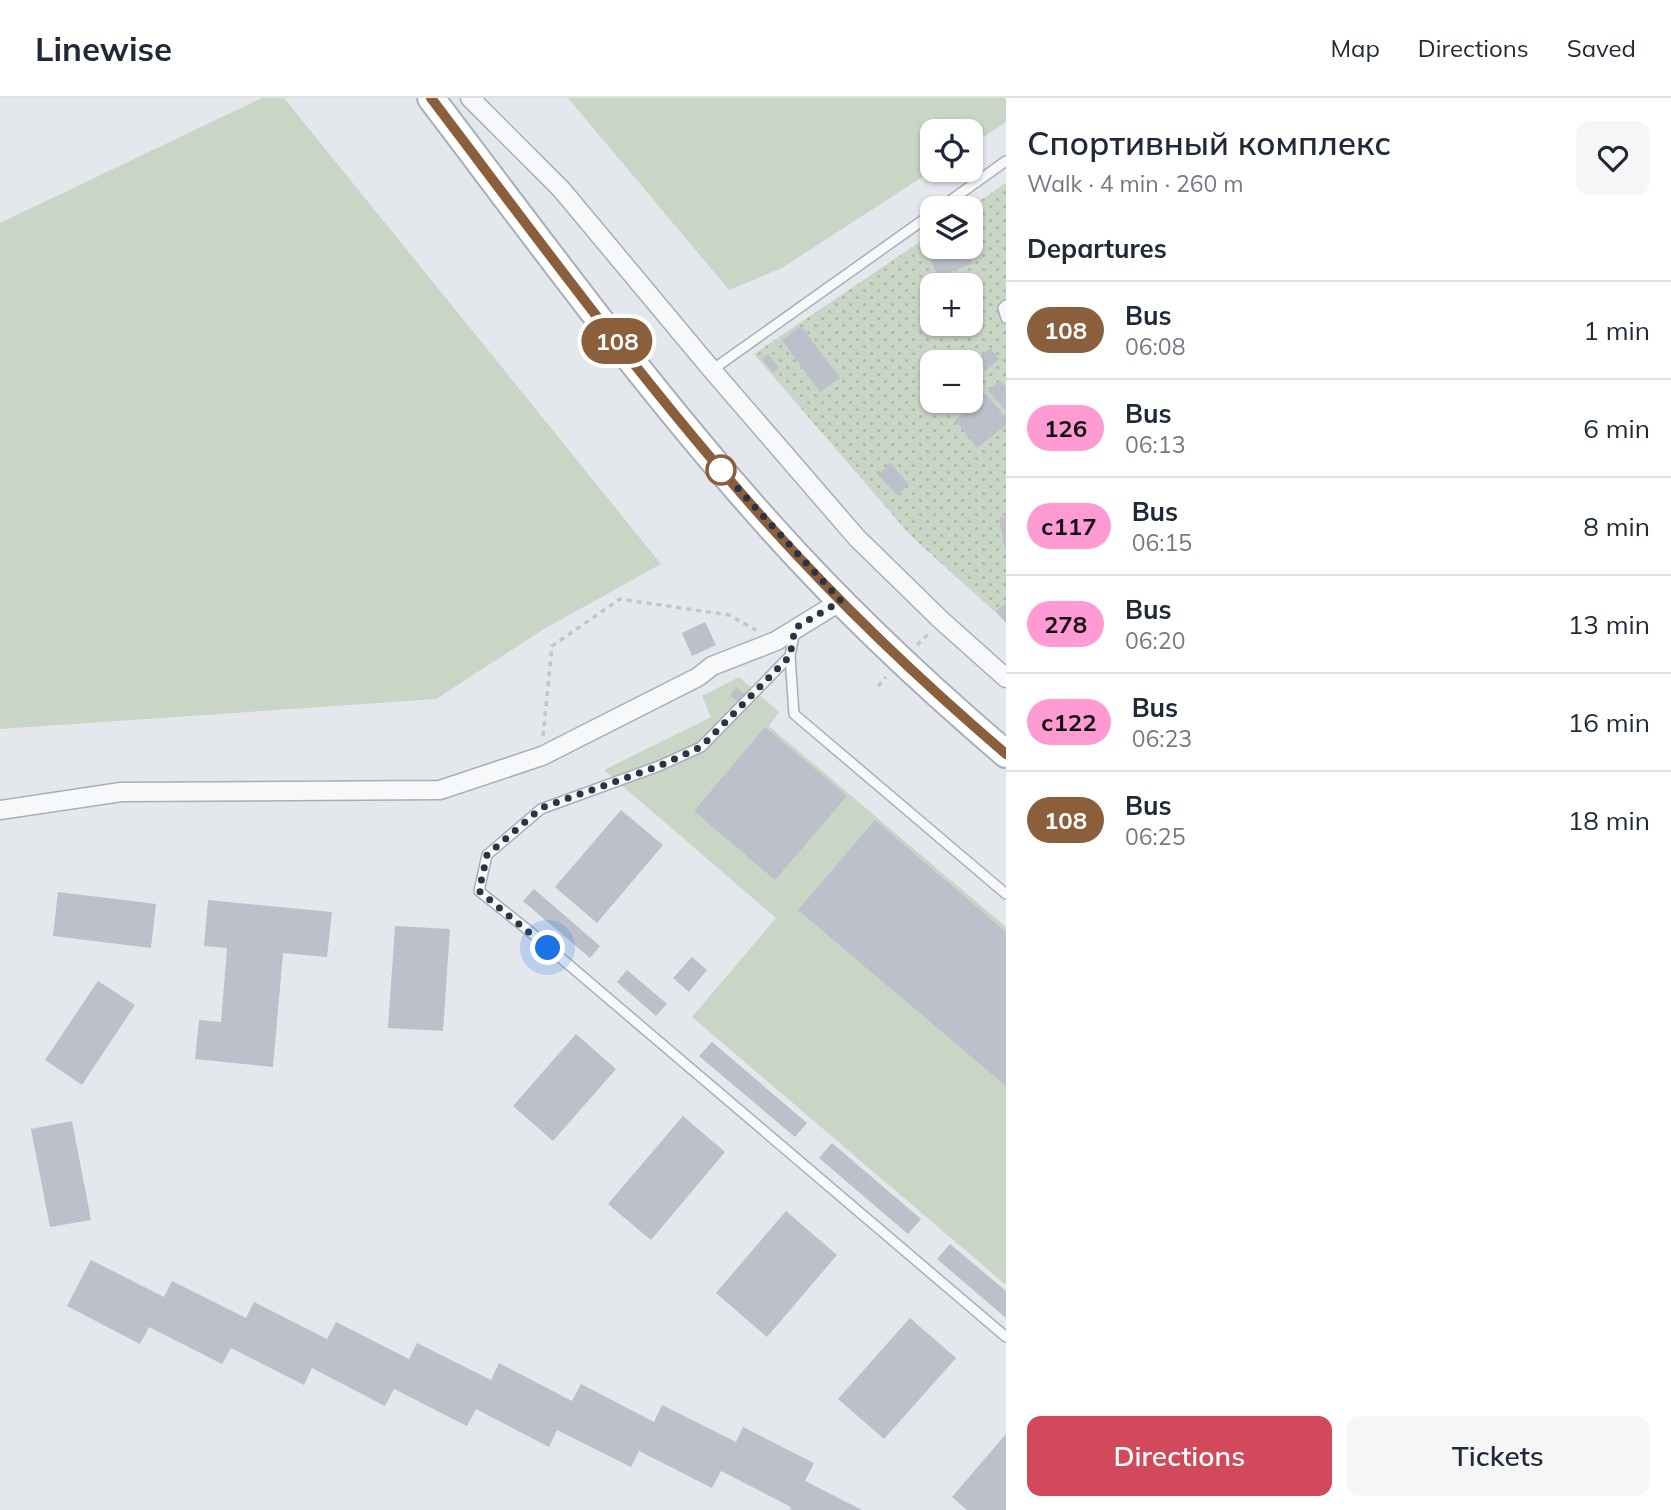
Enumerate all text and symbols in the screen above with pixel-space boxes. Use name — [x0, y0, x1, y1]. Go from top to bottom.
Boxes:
text: Linewise — [35, 28, 172, 69]
text: Map — [1330, 33, 1380, 63]
text: Directions — [1418, 33, 1529, 63]
text: Saved — [1567, 33, 1636, 63]
map controls — [920, 119, 983, 413]
button: locate — [920, 119, 983, 182]
button: heart — [1576, 121, 1650, 195]
text: Спортивный комплекс — [1027, 122, 1391, 163]
text: Walk · 4 min · 260 m — [1027, 169, 1244, 198]
button: layers — [920, 196, 983, 259]
text: Departures — [1027, 232, 1167, 265]
button: + — [920, 273, 983, 336]
text: Bus — [1125, 299, 1171, 332]
text: 1 min — [1583, 314, 1650, 347]
text: 108 — [1044, 315, 1087, 345]
line badge: 108 — [577, 318, 657, 364]
text: 108 — [595, 326, 639, 356]
text: 06:08 — [1125, 332, 1185, 361]
button: − — [920, 350, 983, 413]
text: Bus — [1125, 397, 1171, 430]
text: 6 min — [1583, 412, 1650, 445]
text: 126 — [1044, 413, 1087, 443]
text: 06:13 — [1125, 430, 1185, 459]
unlabelled marker — [706, 455, 736, 485]
text: Bus — [1132, 495, 1178, 528]
text: 8 min — [1583, 510, 1650, 543]
text: с117 — [1041, 511, 1097, 541]
text: 06:15 — [1132, 528, 1192, 557]
text: Bus — [1125, 593, 1171, 626]
text: 13 min — [1568, 608, 1650, 641]
text: 278 — [1044, 609, 1087, 639]
text: 06:20 — [1125, 626, 1185, 655]
text: Bus — [1132, 691, 1178, 724]
text: 16 min — [1568, 706, 1650, 739]
text: с122 — [1041, 707, 1097, 737]
text: 06:23 — [1132, 724, 1192, 753]
text: Bus — [1125, 789, 1171, 822]
text: 18 min — [1568, 804, 1650, 837]
text: 108 — [1044, 805, 1087, 835]
text: 06:25 — [1125, 822, 1185, 851]
your location — [530, 930, 565, 965]
button: Directions — [1027, 1416, 1332, 1496]
button: Tickets — [1346, 1416, 1650, 1496]

